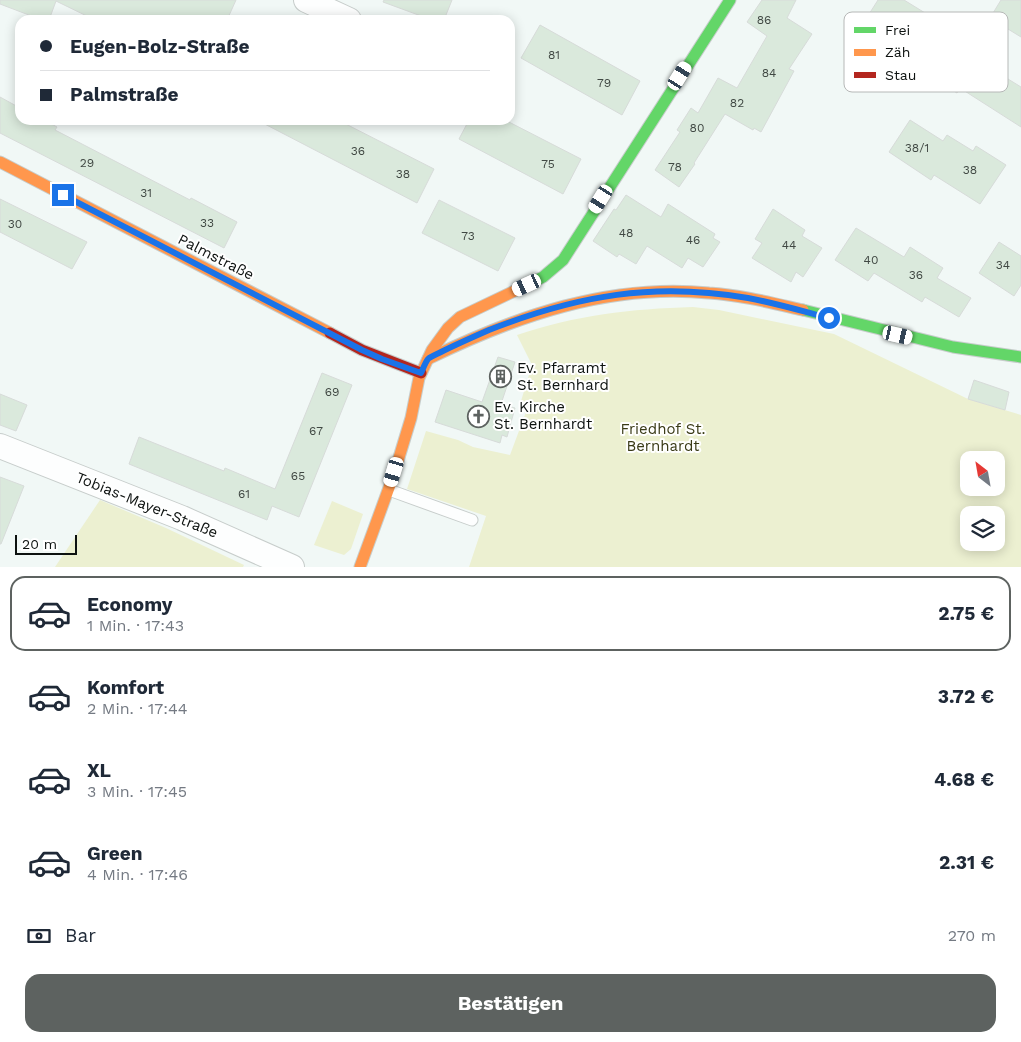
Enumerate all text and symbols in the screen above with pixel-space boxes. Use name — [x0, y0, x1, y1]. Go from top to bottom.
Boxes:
legend — [844, 12, 1008, 92]
house number: 86 — [757, 13, 771, 27]
text: Frei — [885, 22, 910, 38]
text: Eugen-Bolz-Straße — [70, 35, 250, 58]
text: Zäh — [885, 44, 910, 60]
house number: 81 — [548, 48, 560, 62]
car — [665, 59, 694, 93]
house number: 84 — [762, 66, 776, 80]
text: Stau — [885, 67, 916, 83]
house number: 79 — [597, 76, 611, 90]
text: Palmstraße — [70, 83, 179, 106]
house number: 82 — [730, 96, 744, 110]
house number: 80 — [690, 121, 704, 135]
house number: 38/1 — [905, 141, 929, 155]
house number: 36 — [351, 144, 365, 158]
house number: 29 — [80, 156, 94, 170]
house number: 75 — [541, 157, 555, 171]
house number: 78 — [668, 160, 682, 174]
house number: 38 — [963, 163, 977, 177]
house number: 38 — [396, 167, 410, 181]
car — [586, 182, 615, 216]
route end — [52, 184, 74, 206]
house number: 31 — [140, 186, 152, 200]
house number: 33 — [200, 216, 214, 230]
house number: 30 — [8, 217, 22, 231]
house number: 48 — [619, 226, 633, 240]
house number: 73 — [461, 229, 475, 243]
street label: Palmstraße — [175, 230, 257, 284]
house number: 46 — [686, 233, 700, 247]
house number: 44 — [782, 238, 796, 252]
house number: 40 — [864, 253, 878, 267]
house number: 34 — [996, 258, 1010, 272]
house number: 36 — [909, 268, 923, 282]
car — [510, 272, 543, 298]
route start — [818, 307, 840, 329]
car — [881, 324, 914, 346]
place label: Ev. Pfarramt St. Bernhard — [517, 359, 609, 394]
building icon: Ev. Pfarramt St. Bernhard — [489, 365, 513, 389]
house number: 69 — [325, 385, 339, 399]
place label: Ev. Kirche St. Bernhardt — [494, 398, 593, 433]
church icon: Ev. Kirche St. Bernhardt — [466, 404, 490, 428]
park label: Friedhof St. Bernhardt — [620, 420, 706, 455]
house number: 67 — [309, 424, 323, 438]
north arrow — [960, 451, 1005, 496]
map controls — [960, 451, 1005, 551]
car — [382, 455, 405, 489]
street label: Tobias-Mayer-Straße — [73, 468, 221, 542]
house number: 65 — [291, 469, 305, 483]
house number: 61 — [238, 487, 250, 501]
button: layers — [960, 506, 1005, 551]
scale bar — [15, 532, 78, 555]
text: 20 m — [22, 536, 57, 552]
icon: car — [27, 591, 72, 636]
text: Economy — [87, 593, 172, 616]
text: 2.75 € — [938, 602, 994, 625]
text: 1 Min. · 17:43 — [87, 616, 184, 635]
icon: car — [27, 674, 72, 719]
text: Komfort — [87, 676, 164, 699]
text: 3.72 € — [938, 685, 994, 708]
text: 2 Min. · 17:44 — [87, 699, 188, 718]
icon: car — [27, 757, 72, 802]
text: XL — [87, 759, 111, 782]
text: 4.68 € — [934, 768, 994, 791]
text: 3 Min. · 17:45 — [87, 782, 187, 801]
icon: car — [27, 840, 72, 885]
text: Green — [87, 842, 143, 865]
text: 2.31 € — [939, 851, 994, 874]
text: 4 Min. · 17:46 — [87, 865, 188, 884]
icon: cash — [25, 922, 53, 950]
text: Bar — [65, 924, 96, 947]
text: 270 m — [948, 926, 996, 945]
button: Bestätigen — [25, 974, 996, 1032]

